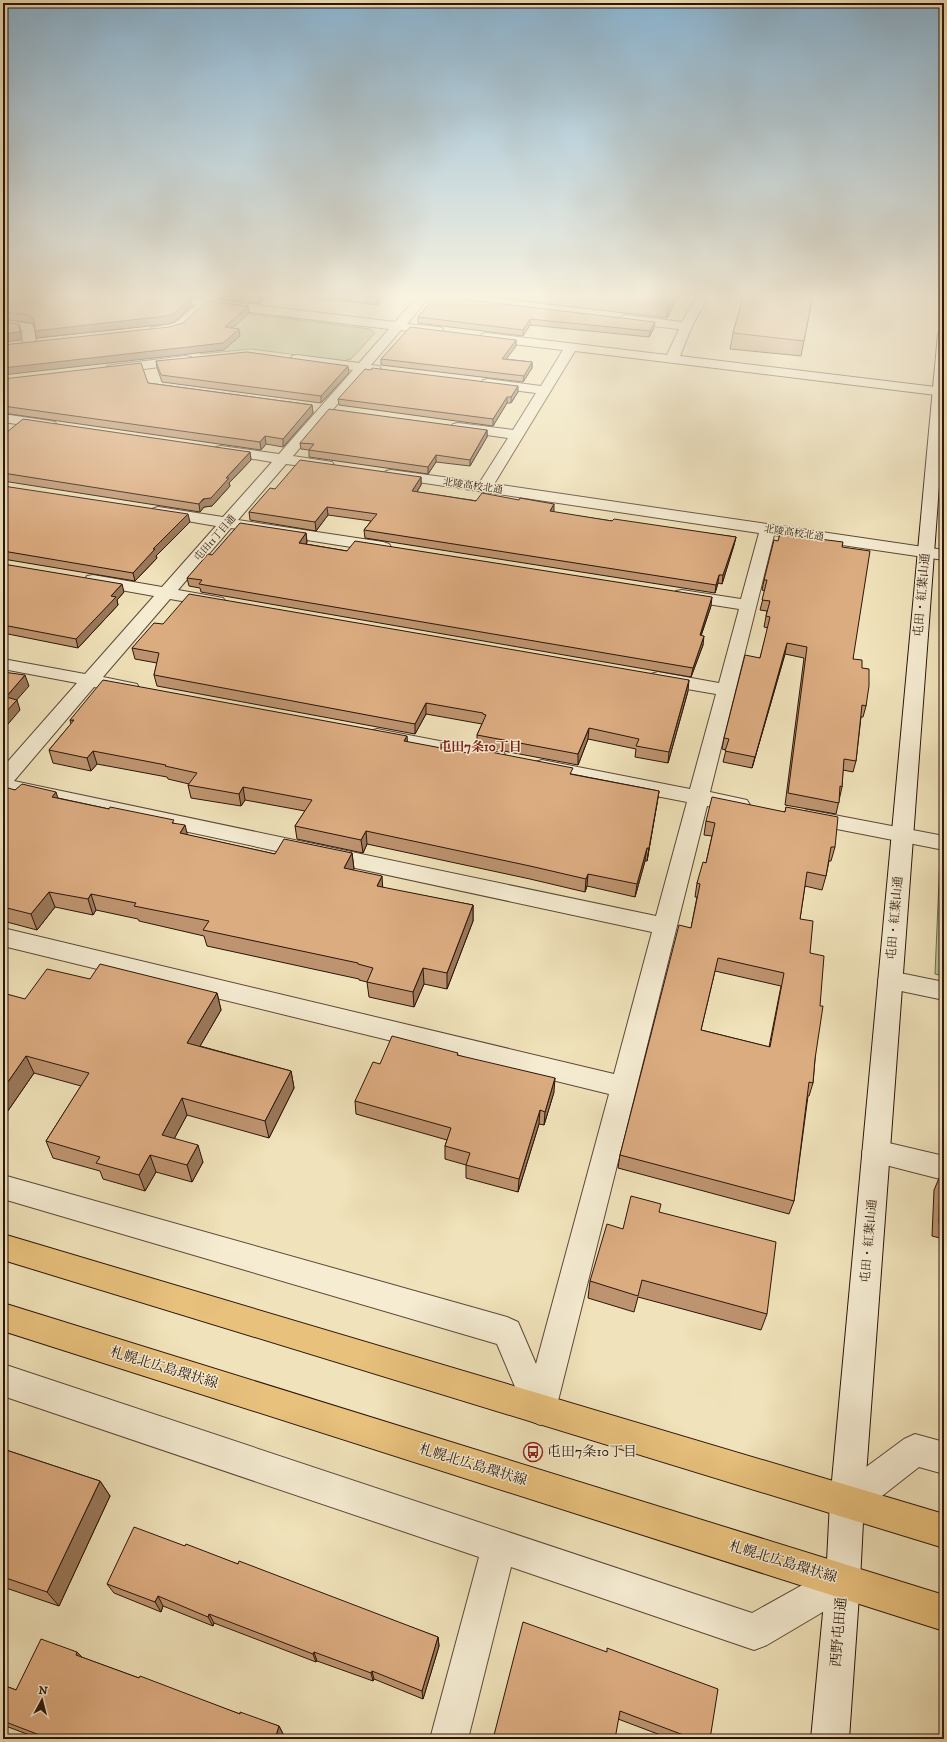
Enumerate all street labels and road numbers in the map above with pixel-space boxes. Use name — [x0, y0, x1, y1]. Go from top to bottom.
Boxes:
street label: 北陵高校北通 — [442, 476, 504, 496]
street label: 屯田11丁目通 — [192, 512, 238, 564]
street label: 北陵高校北通 — [763, 523, 825, 543]
street label: 屯田・紅葉山通 — [911, 552, 933, 638]
street label: 屯田・紅葉山通 — [884, 875, 906, 961]
street label: 屯田・紅葉山通 — [858, 1198, 880, 1284]
street label: 札幌北広島環状線 — [108, 1343, 220, 1393]
street label: 札幌北広島環状線 — [417, 1440, 529, 1490]
street label: 札幌北広島環状線 — [727, 1537, 839, 1587]
street label: 西野屯田通 — [827, 1596, 851, 1668]

